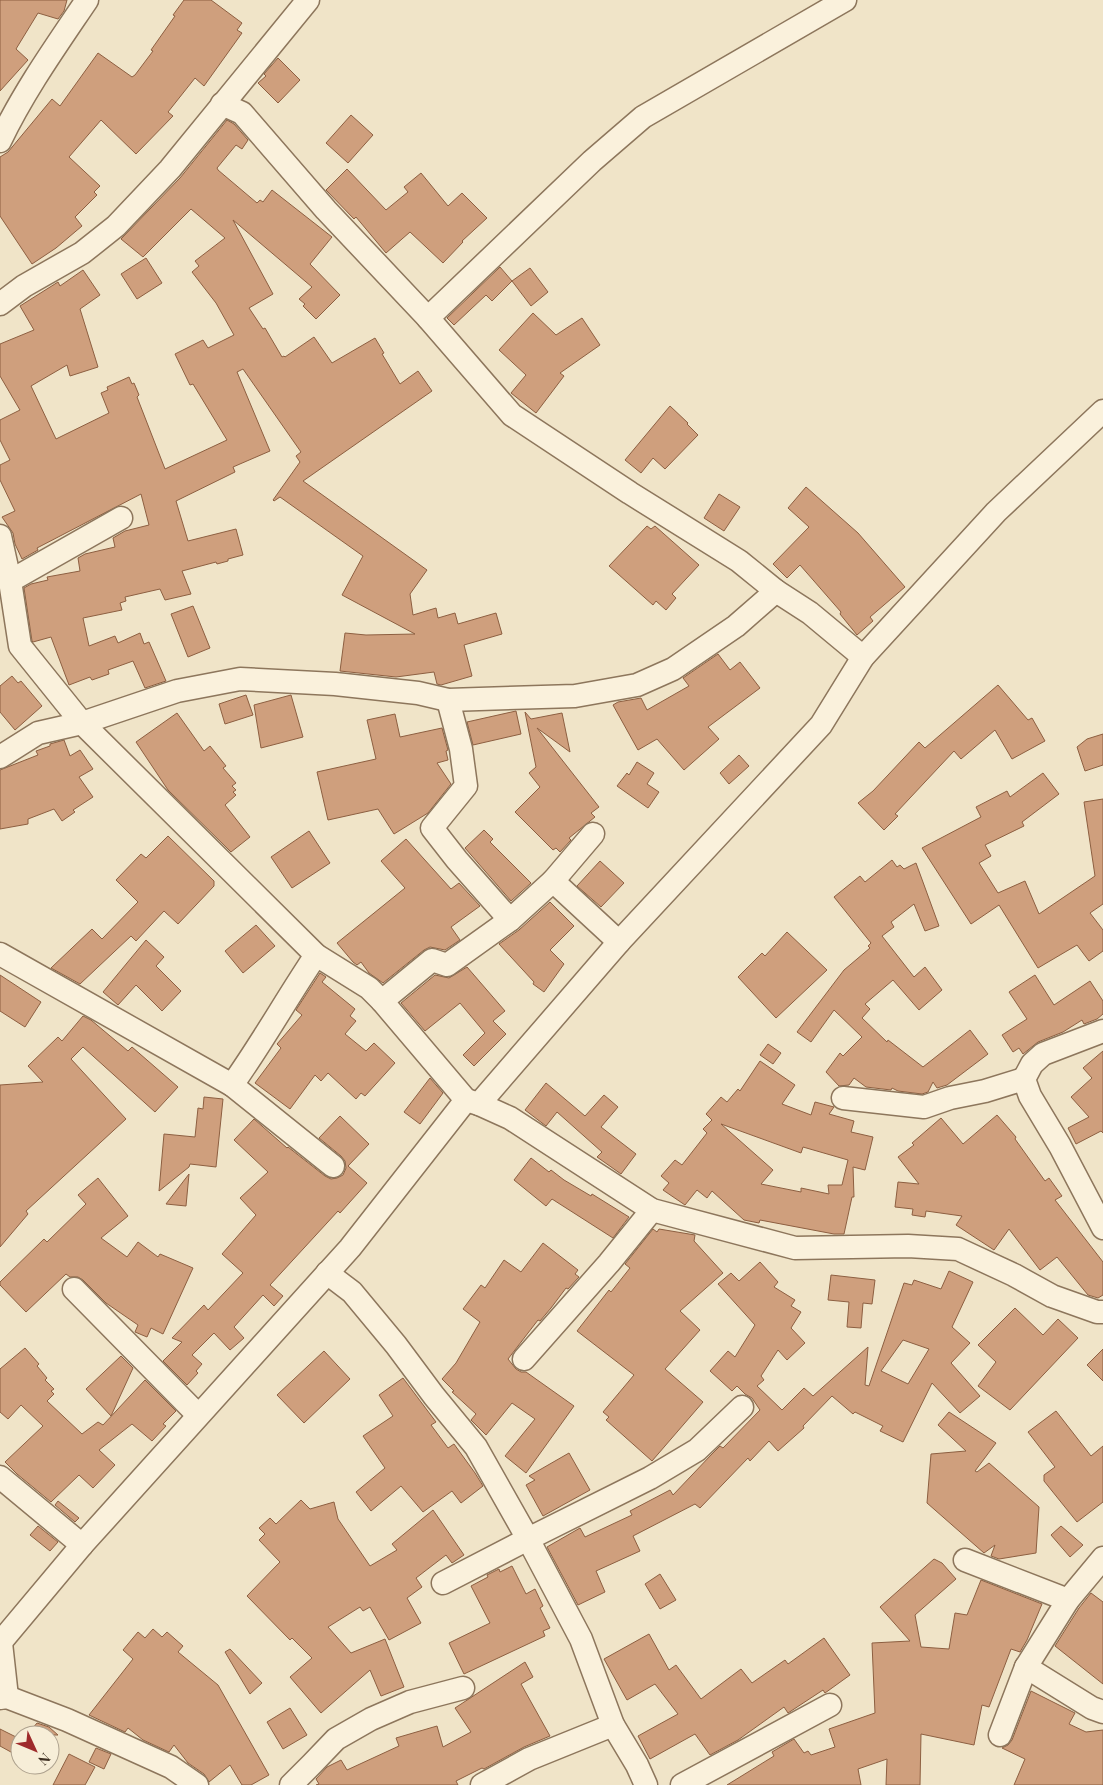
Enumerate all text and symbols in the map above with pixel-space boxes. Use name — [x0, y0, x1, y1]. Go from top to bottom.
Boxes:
north arrow — [10, 1725, 60, 1775]
text: N — [34, 1749, 55, 1770]

